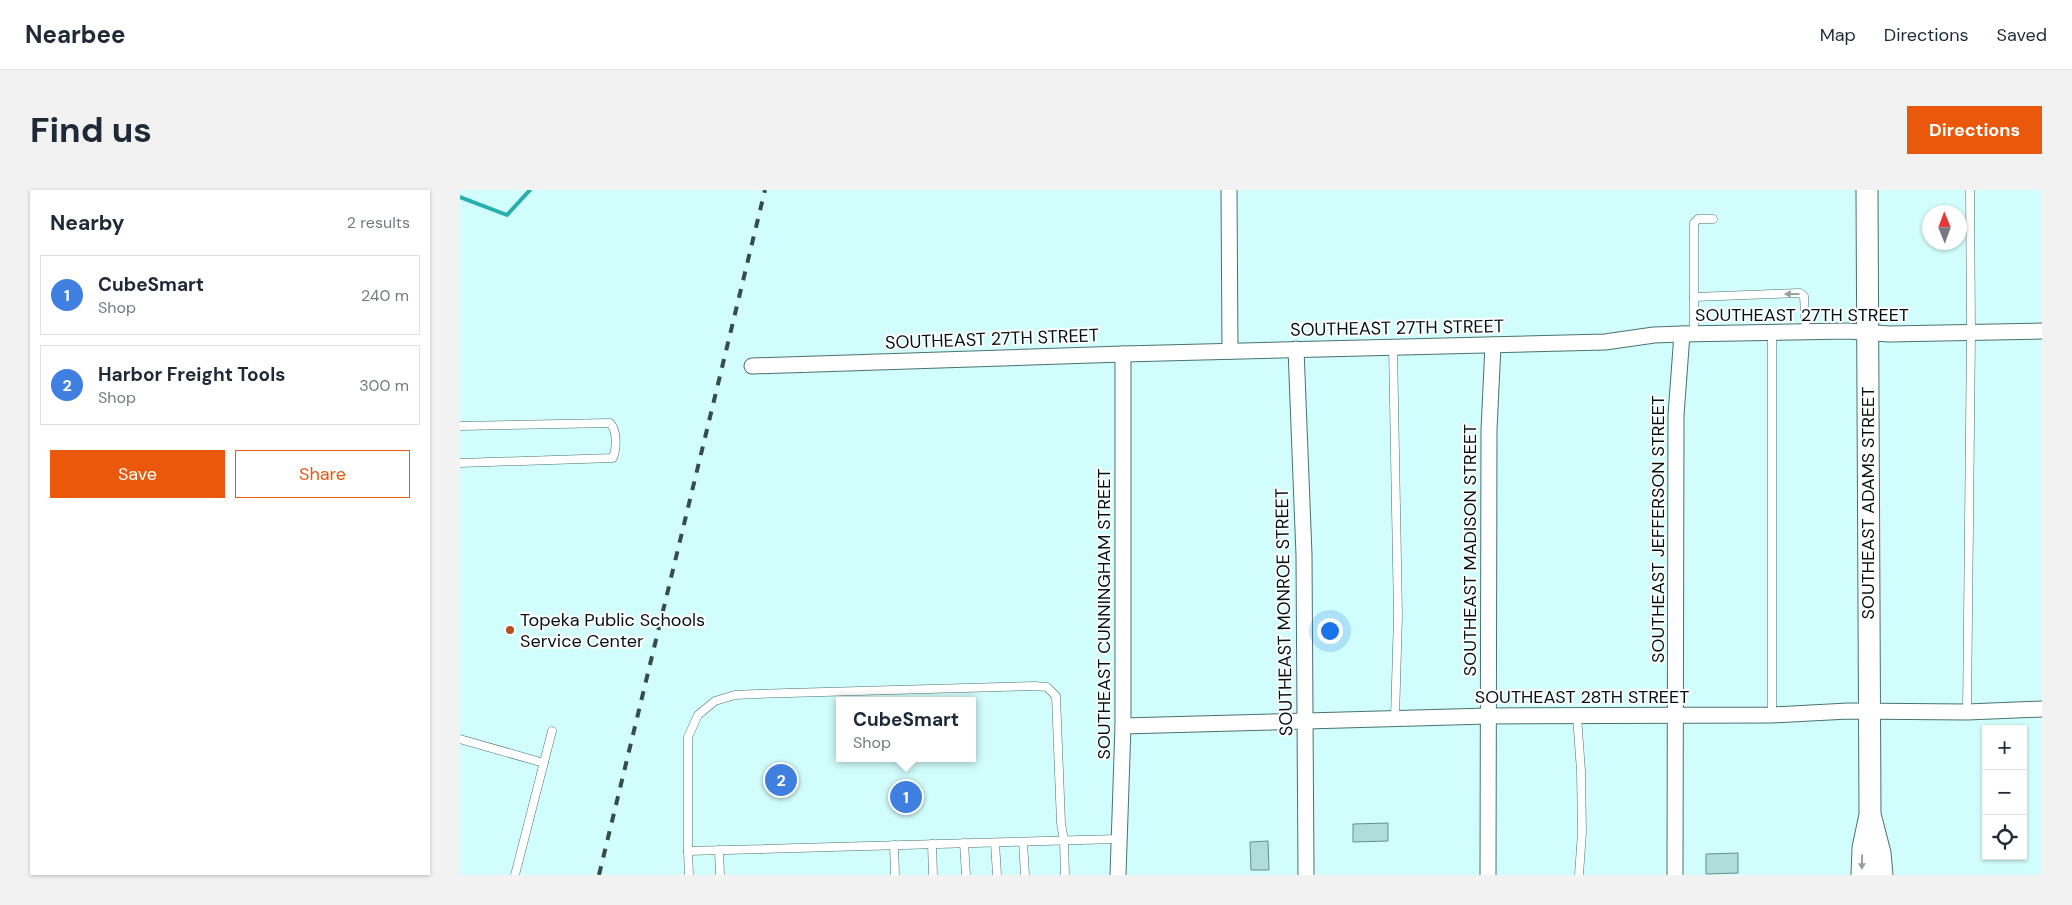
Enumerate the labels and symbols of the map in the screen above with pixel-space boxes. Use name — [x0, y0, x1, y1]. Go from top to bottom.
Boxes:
north arrow — [1922, 205, 1967, 250]
one-way arrow — [1784, 290, 1800, 298]
street label: SOUTHEAST 27TH STREET — [1695, 303, 1909, 327]
street label: SOUTHEAST 27TH STREET — [1290, 314, 1504, 342]
street label: SOUTHEAST 27TH STREET — [885, 323, 1099, 355]
street label: SOUTHEAST ADAMS STREET — [1856, 387, 1880, 619]
street label: SOUTHEAST JEFFERSON STREET — [1646, 395, 1670, 663]
street label: SOUTHEAST MADISON STREET — [1458, 424, 1482, 676]
street label: SOUTHEAST CUNNINGHAM STREET — [1092, 468, 1116, 760]
street label: SOUTHEAST MONROE STREET — [1270, 488, 1298, 736]
place label: Topeka Public Schools Service Center — [520, 608, 705, 653]
your location — [1317, 618, 1343, 644]
marker: Topeka Public Schools Service Center — [504, 624, 516, 636]
street label: SOUTHEAST 28TH STREET — [1475, 685, 1689, 709]
pin: 2 — [765, 761, 797, 799]
pin: 1 — [890, 778, 922, 816]
one-way arrow — [1858, 855, 1866, 871]

